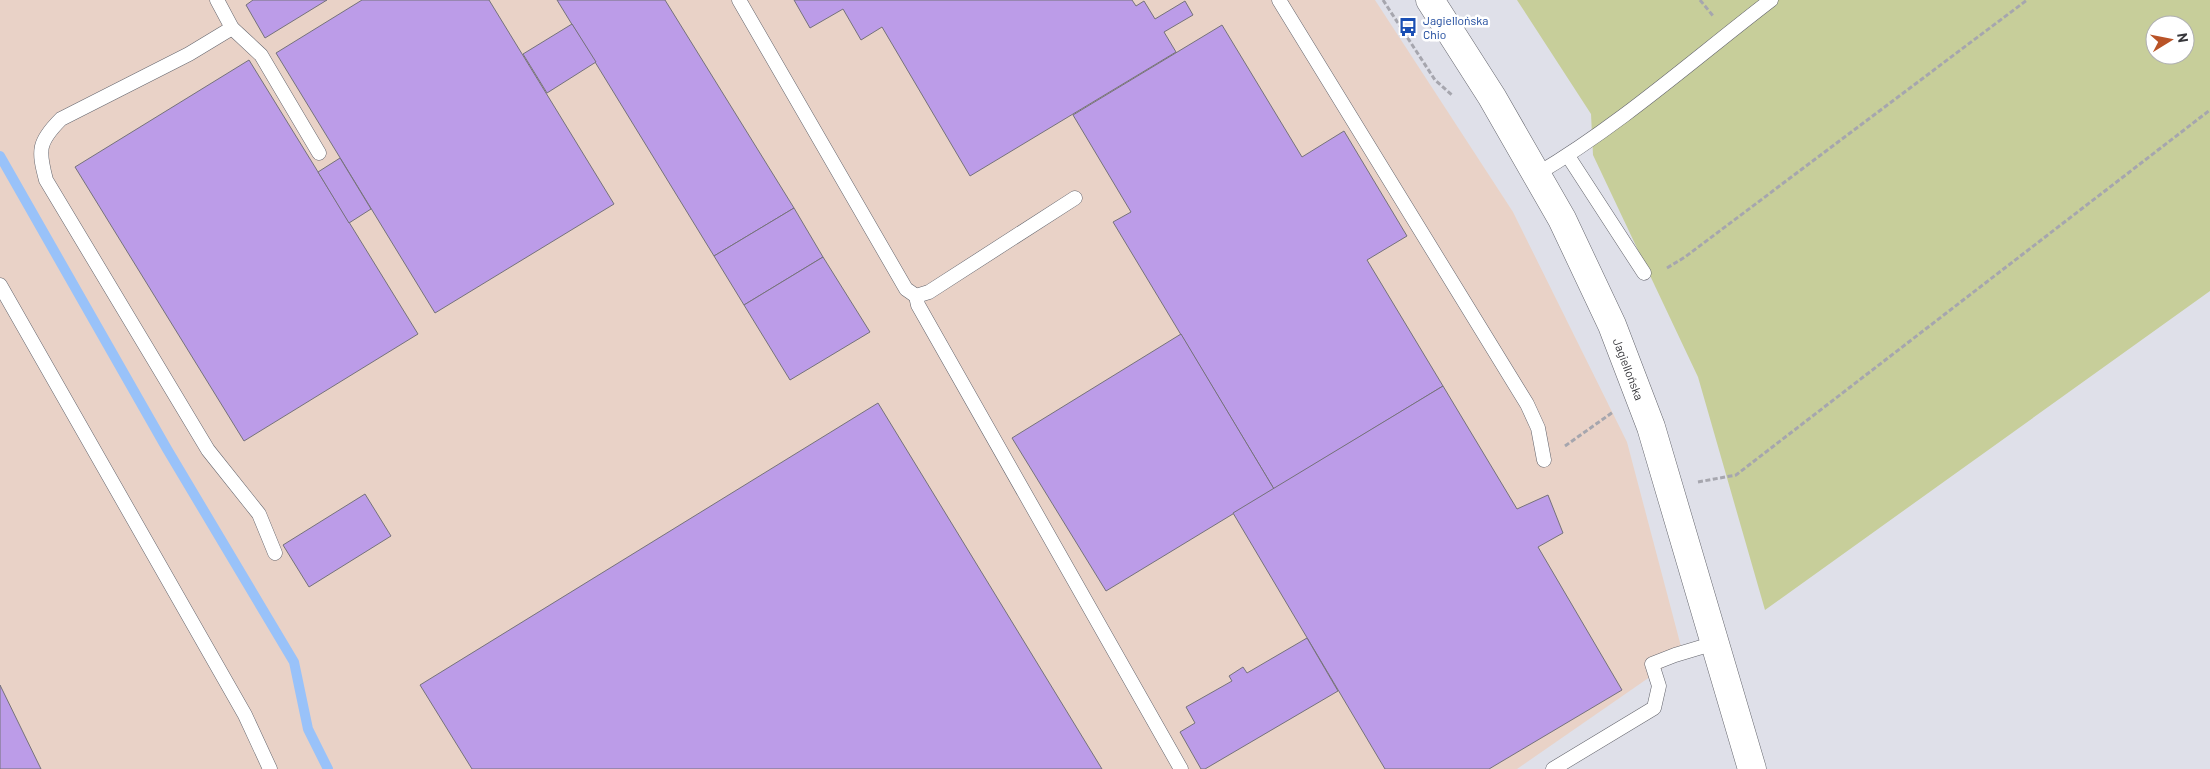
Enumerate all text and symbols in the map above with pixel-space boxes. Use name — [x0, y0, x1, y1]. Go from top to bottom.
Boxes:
place label: Jagiellońska Chio — [1423, 13, 1488, 41]
north arrow — [2145, 15, 2195, 65]
bus stop icon: Jagiellońska Chio — [1397, 16, 1419, 38]
text: N — [2174, 32, 2192, 44]
street label: Jagiellońska — [1611, 336, 1647, 402]

